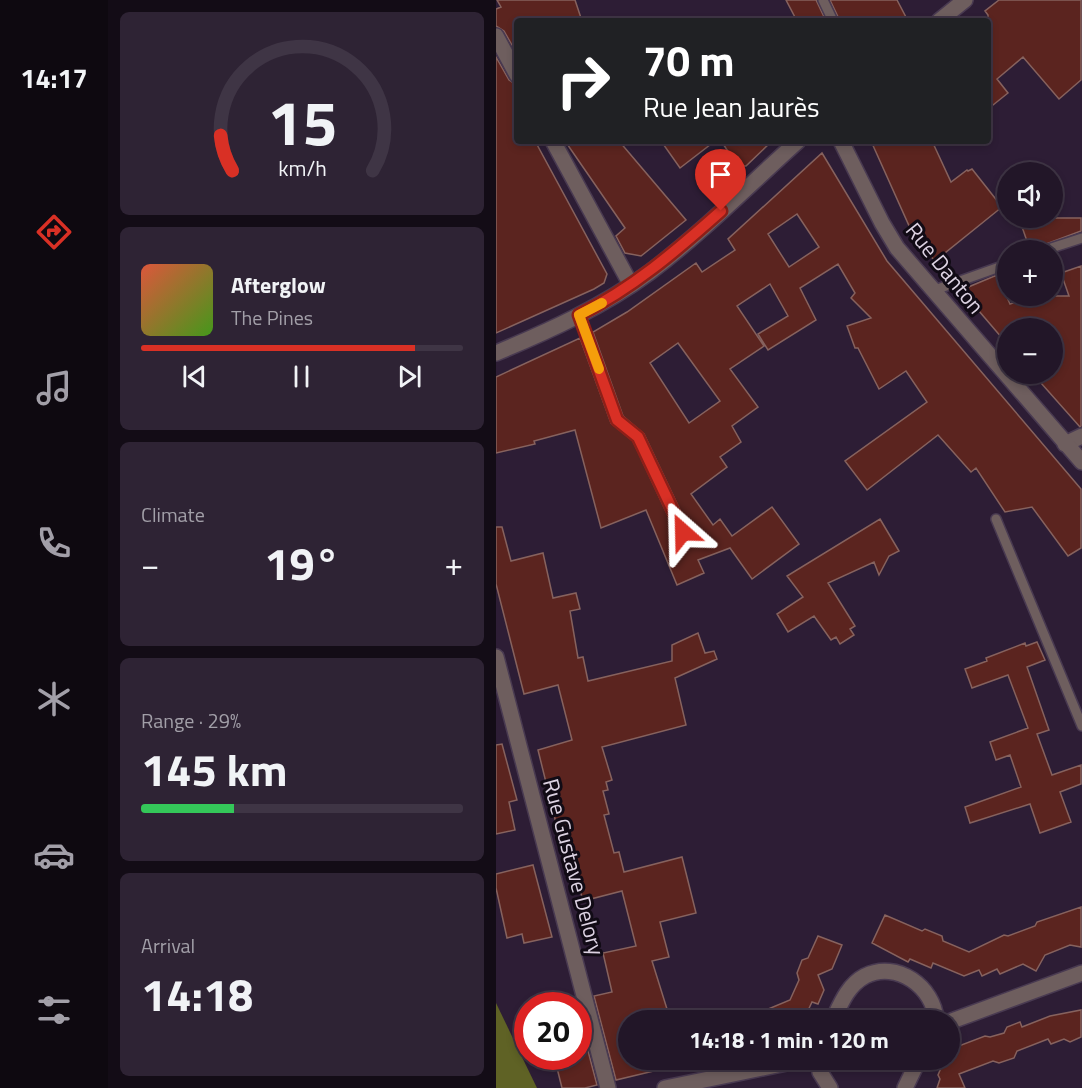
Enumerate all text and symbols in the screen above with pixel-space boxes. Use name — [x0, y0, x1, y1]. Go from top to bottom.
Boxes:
text: 70 m — [643, 28, 735, 92]
icon: right — [544, 42, 622, 120]
text: 14:17 — [20, 57, 88, 98]
text: 15 — [267, 74, 337, 169]
text: Rue Jean Jaurès — [643, 86, 820, 127]
pin — [695, 149, 746, 211]
text: km/h — [278, 152, 326, 184]
icon: arrive — [704, 158, 737, 191]
map controls — [997, 162, 1063, 384]
button: sound — [997, 162, 1063, 228]
icon: directions — [33, 211, 75, 253]
street label: Rue Danton — [897, 215, 993, 321]
button: + — [997, 240, 1063, 306]
text: Afterglow — [231, 268, 326, 302]
text: The Pines — [231, 302, 313, 333]
button: − — [997, 318, 1063, 384]
icon: previous — [178, 360, 211, 393]
icon: pause — [285, 360, 318, 393]
icon: next — [393, 360, 426, 393]
icon: music — [33, 367, 75, 409]
text: Climate — [141, 499, 205, 530]
position arrow — [651, 500, 715, 564]
icon: phone — [33, 522, 75, 564]
text: 19° — [264, 529, 340, 597]
text: − — [141, 539, 159, 589]
text: + — [445, 539, 463, 589]
icon: climate — [33, 678, 75, 720]
text: Range · 29% — [141, 705, 241, 736]
text: 145 km — [141, 735, 287, 803]
street label: Rue Gustave Delory — [534, 775, 614, 960]
icon: car — [33, 834, 75, 876]
text: Arrival — [141, 930, 195, 961]
text: 14:18 — [141, 960, 253, 1028]
icon: filters — [33, 989, 75, 1031]
speed limit sign: 20 — [514, 992, 592, 1070]
text: 14:18 · 1 min · 120 m — [689, 1023, 889, 1057]

